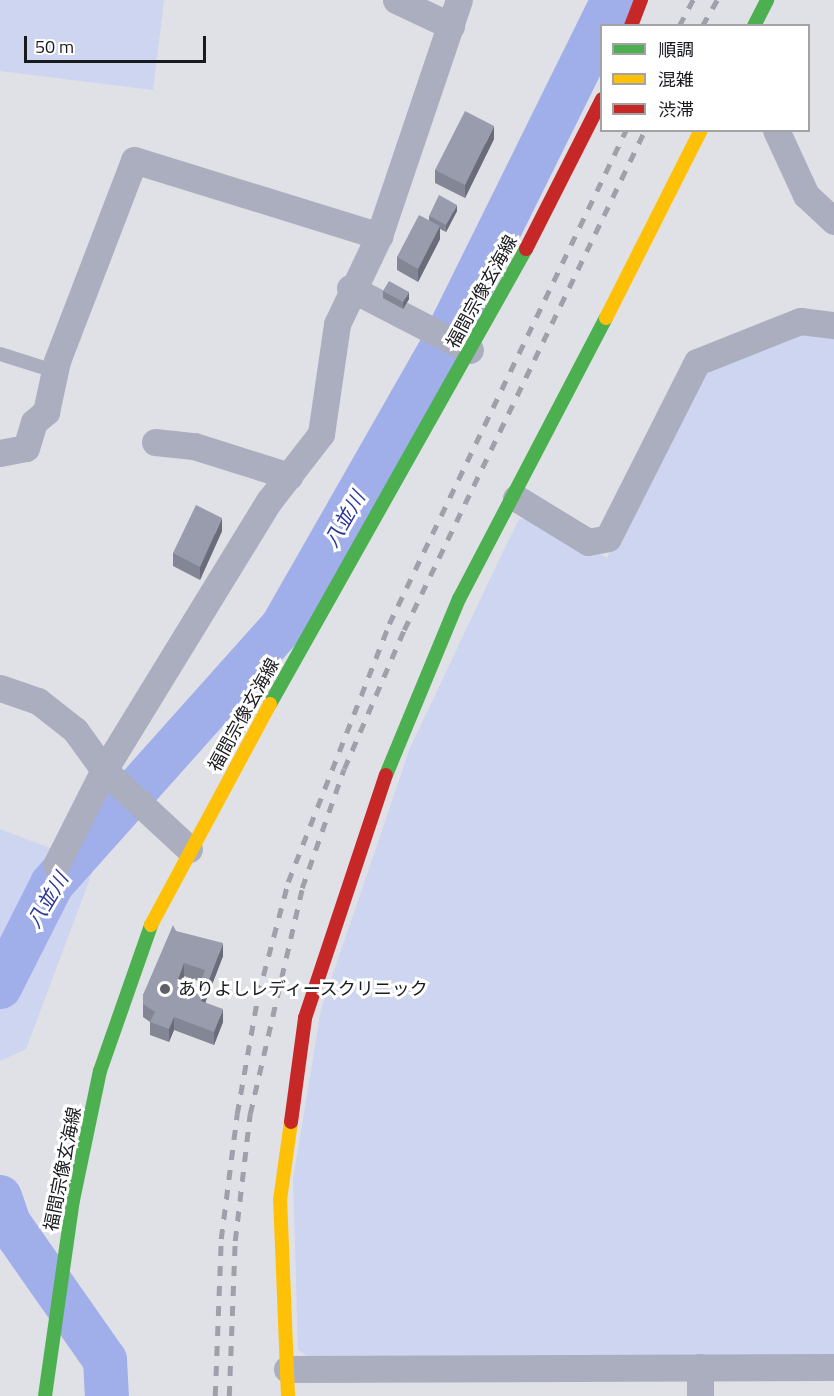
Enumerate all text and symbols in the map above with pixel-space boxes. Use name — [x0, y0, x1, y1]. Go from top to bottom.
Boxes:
scale bar — [27, 24, 208, 62]
legend — [600, 24, 810, 132]
text: 50 m — [35, 33, 74, 60]
text: 順調 — [658, 36, 694, 63]
text: 混雑 — [658, 66, 694, 93]
text: 渋滞 — [658, 96, 694, 123]
street label: 福間宗像玄海線 — [442, 232, 522, 352]
water label: 八並川 — [319, 487, 369, 551]
street label: 福間宗像玄海線 — [204, 655, 284, 775]
water label: 八並川 — [21, 868, 73, 932]
place label: ありよしレディースクリニック — [178, 978, 430, 1000]
marker: ありよしレディースクリニック — [156, 980, 174, 998]
street label: 福間宗像玄海線 — [40, 1105, 86, 1233]

